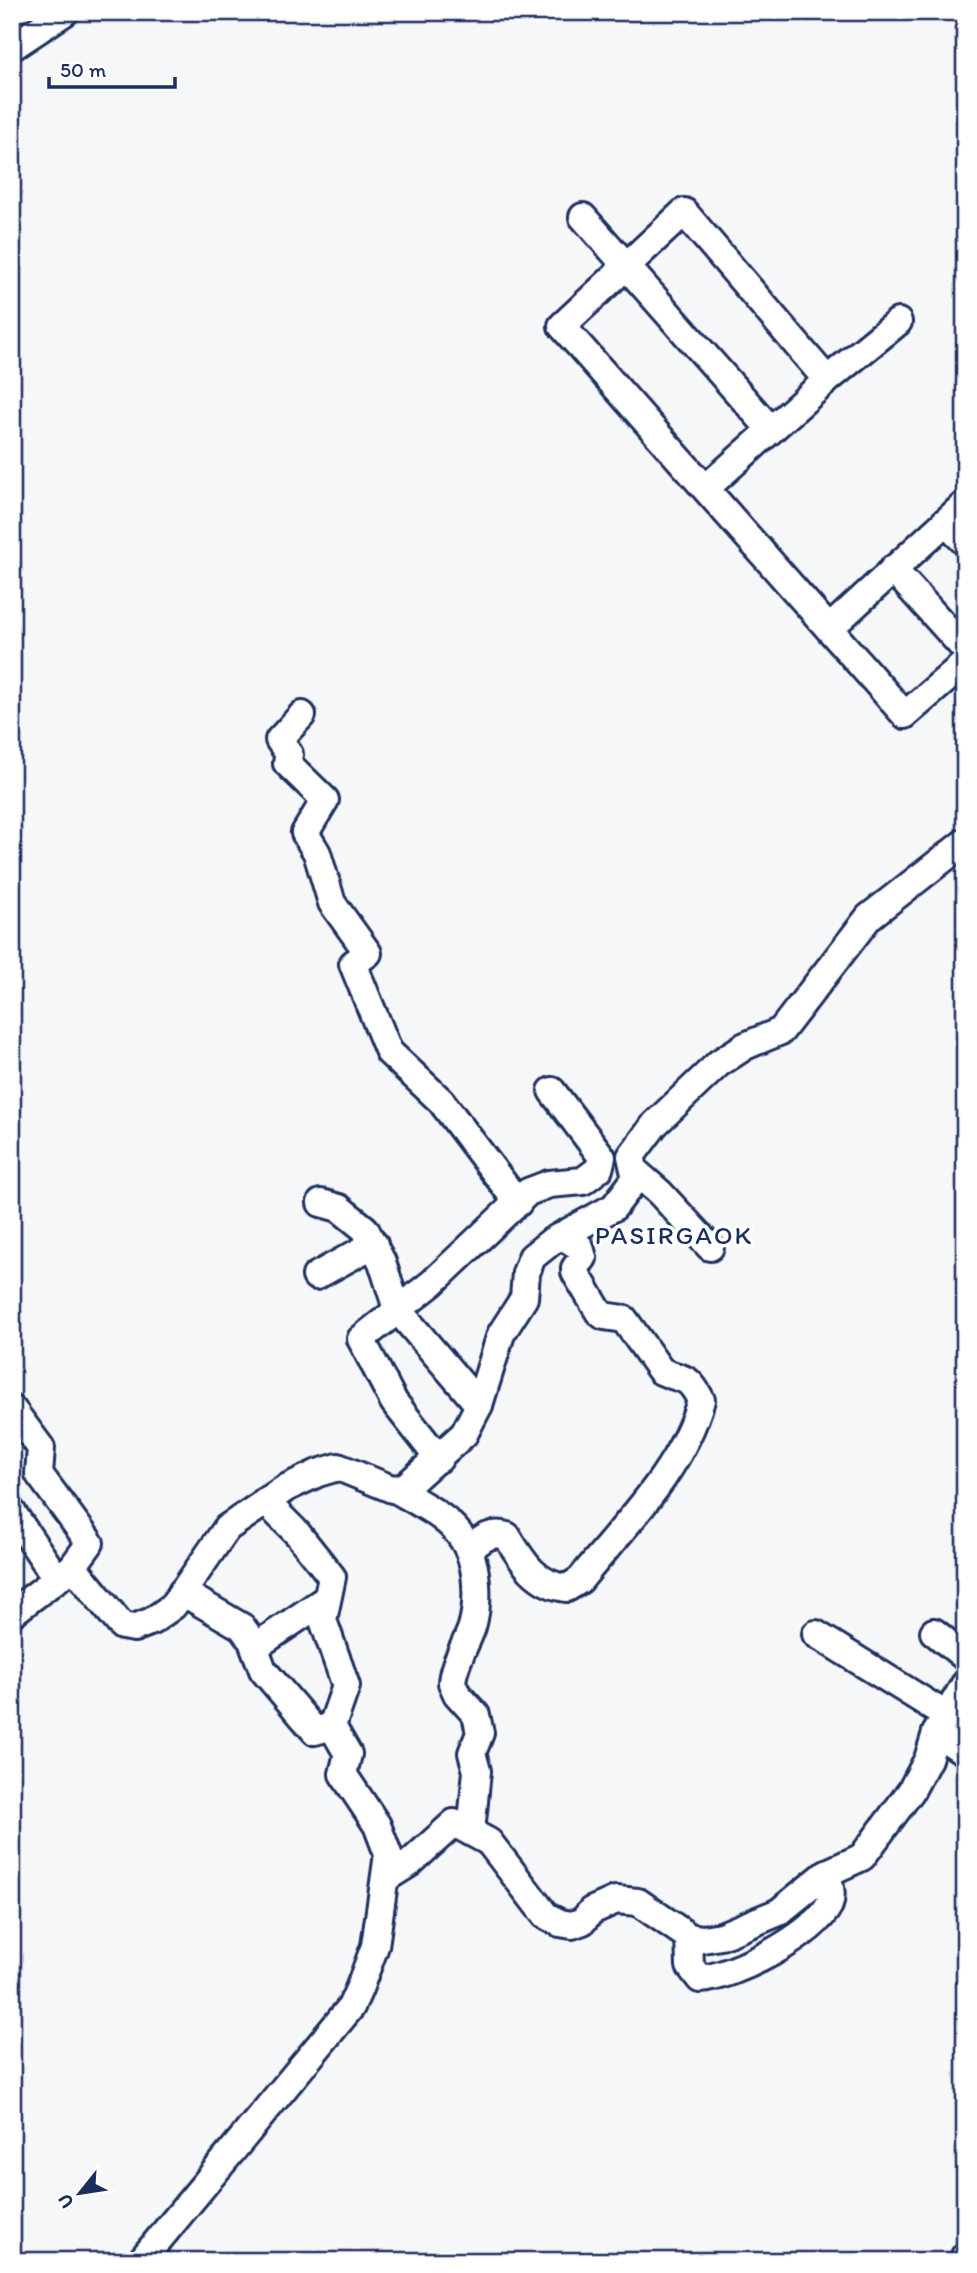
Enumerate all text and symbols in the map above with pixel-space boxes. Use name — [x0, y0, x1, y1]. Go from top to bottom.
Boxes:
scale bar — [49, 46, 175, 90]
text: 50 m — [60, 57, 107, 82]
district label: PASIRGAOK — [595, 1219, 753, 1251]
north arrow — [46, 2158, 116, 2228]
text: U — [53, 2190, 79, 2212]

